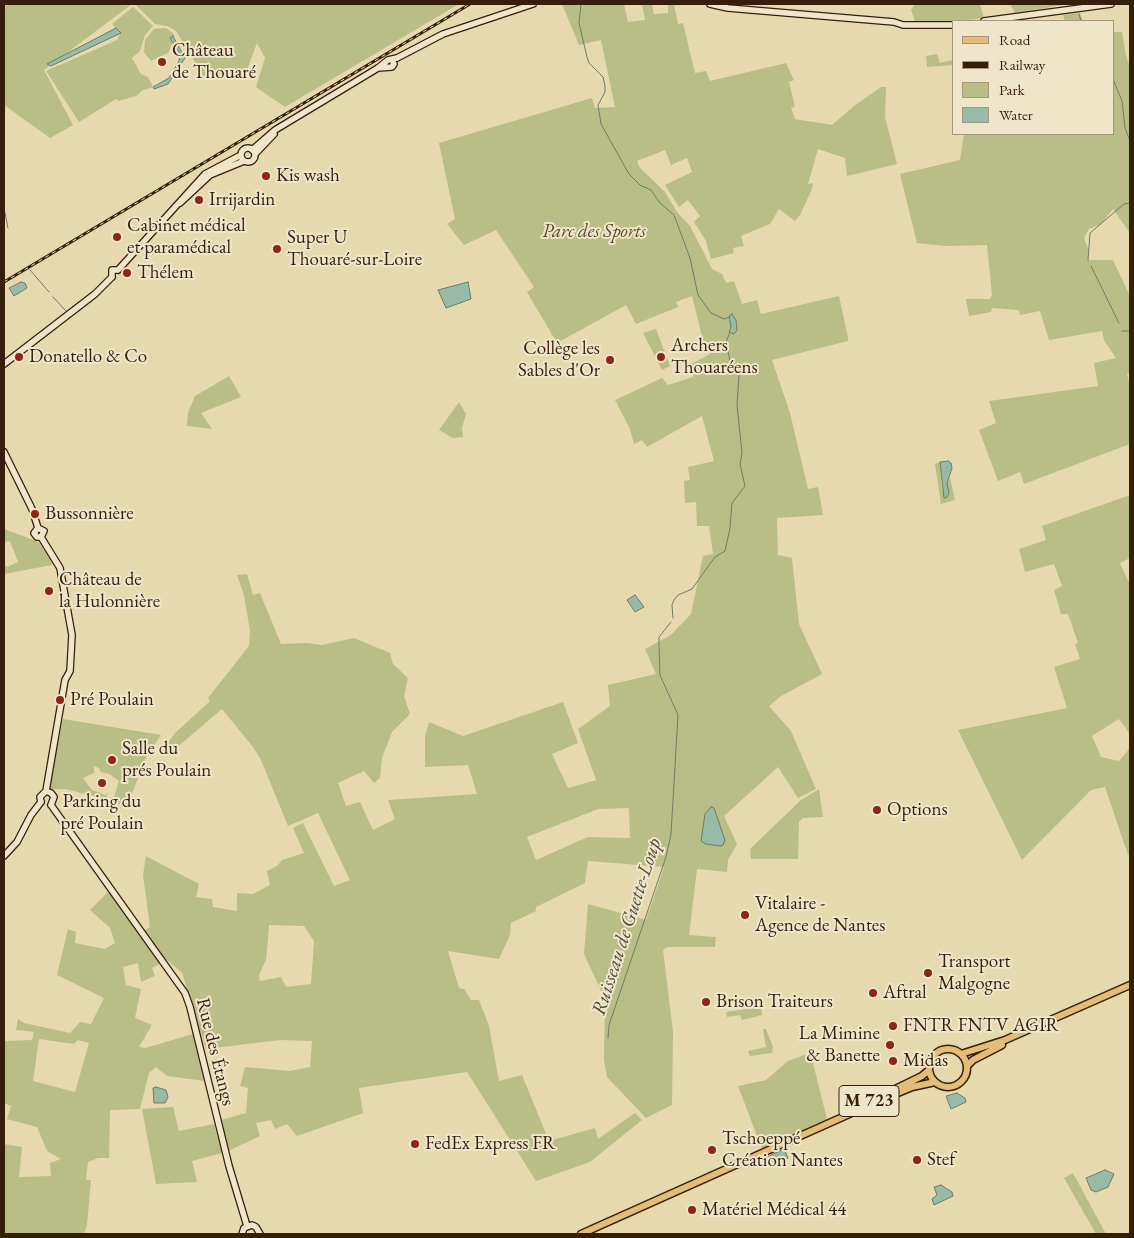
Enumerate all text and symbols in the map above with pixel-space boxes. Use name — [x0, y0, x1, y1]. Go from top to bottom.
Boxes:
legend — [952, 20, 1114, 135]
text: Road — [999, 30, 1030, 49]
place label: Château de Thouaré — [172, 40, 256, 84]
text: Railway — [999, 55, 1045, 74]
marker: Château de Thouaré — [156, 56, 168, 68]
text: Park — [999, 80, 1025, 99]
text: Water — [999, 105, 1033, 124]
place label: Kis wash — [276, 165, 340, 187]
marker: Kis wash — [260, 170, 272, 182]
place label: Irrijardin — [209, 189, 275, 211]
marker: Irrijardin — [193, 194, 205, 206]
place label: Cabinet médical et paramédical — [127, 215, 246, 259]
park label: Parc des Sports — [542, 221, 646, 243]
place label: Super U Thouaré-sur-Loire — [287, 227, 422, 271]
marker: Cabinet médical et paramédical — [111, 231, 123, 243]
marker: Super U Thouaré-sur-Loire — [271, 243, 283, 255]
place label: Thélem — [137, 262, 194, 284]
marker: Thélem — [121, 267, 133, 279]
place label: Archers Thouaréens — [671, 335, 758, 379]
place label: Collège les Sables d'Or — [518, 338, 600, 382]
place label: Donatello & Co — [29, 346, 147, 368]
marker: Donatello & Co — [13, 351, 25, 363]
marker: Archers Thouaréens — [655, 351, 667, 363]
marker: Collège les Sables d'Or — [604, 354, 616, 366]
place label: Bussonnière — [45, 503, 134, 525]
marker: Bussonnière — [29, 508, 41, 520]
place label: Château de la Hulonnière — [59, 569, 160, 613]
marker: Château de la Hulonnière — [43, 585, 55, 597]
place label: Pré Poulain — [70, 689, 154, 711]
marker: Pré Poulain — [54, 694, 66, 706]
place label: Salle du prés Poulain — [122, 738, 211, 782]
marker: Salle du prés Poulain — [106, 754, 118, 766]
marker: Parking du pré Poulain — [96, 777, 108, 789]
place label: Parking du pré Poulain — [60, 791, 144, 835]
place label: Options — [887, 799, 948, 821]
marker: Options — [871, 804, 883, 816]
water label: Ruisseau de Guette-Loup — [587, 835, 667, 1019]
place label: Vitalaire - Agence de Nantes — [755, 893, 885, 937]
marker: Vitalaire - Agence de Nantes — [739, 909, 751, 921]
place label: Transport Malgogne — [938, 951, 1011, 995]
marker: Transport Malgogne — [922, 967, 934, 979]
place label: Aftral — [883, 982, 927, 1004]
marker: Aftral — [867, 987, 879, 999]
place label: Brison Traiteurs — [716, 991, 833, 1013]
street label: Rue des Étangs — [191, 996, 239, 1108]
marker: Brison Traiteurs — [700, 996, 712, 1008]
place label: FNTR FNTV AGIR — [903, 1015, 1059, 1037]
marker: FNTR FNTV AGIR — [887, 1020, 899, 1032]
place label: La Mimine & Banette — [799, 1023, 880, 1067]
marker: La Mimine & Banette — [884, 1039, 896, 1051]
place label: Midas — [903, 1050, 948, 1072]
marker: Midas — [887, 1055, 899, 1067]
road number: M 723 — [839, 1086, 899, 1116]
place label: Tschoeppé Création Nantes — [722, 1128, 843, 1172]
place label: FedEx Express FR — [425, 1133, 556, 1155]
marker: FedEx Express FR — [409, 1138, 421, 1150]
marker: Tschoeppé Création Nantes — [706, 1144, 718, 1156]
place label: Stef — [927, 1149, 955, 1171]
marker: Stef — [911, 1154, 923, 1166]
place label: Matériel Médical 44 — [702, 1199, 846, 1221]
marker: Matériel Médical 44 — [686, 1204, 698, 1216]

